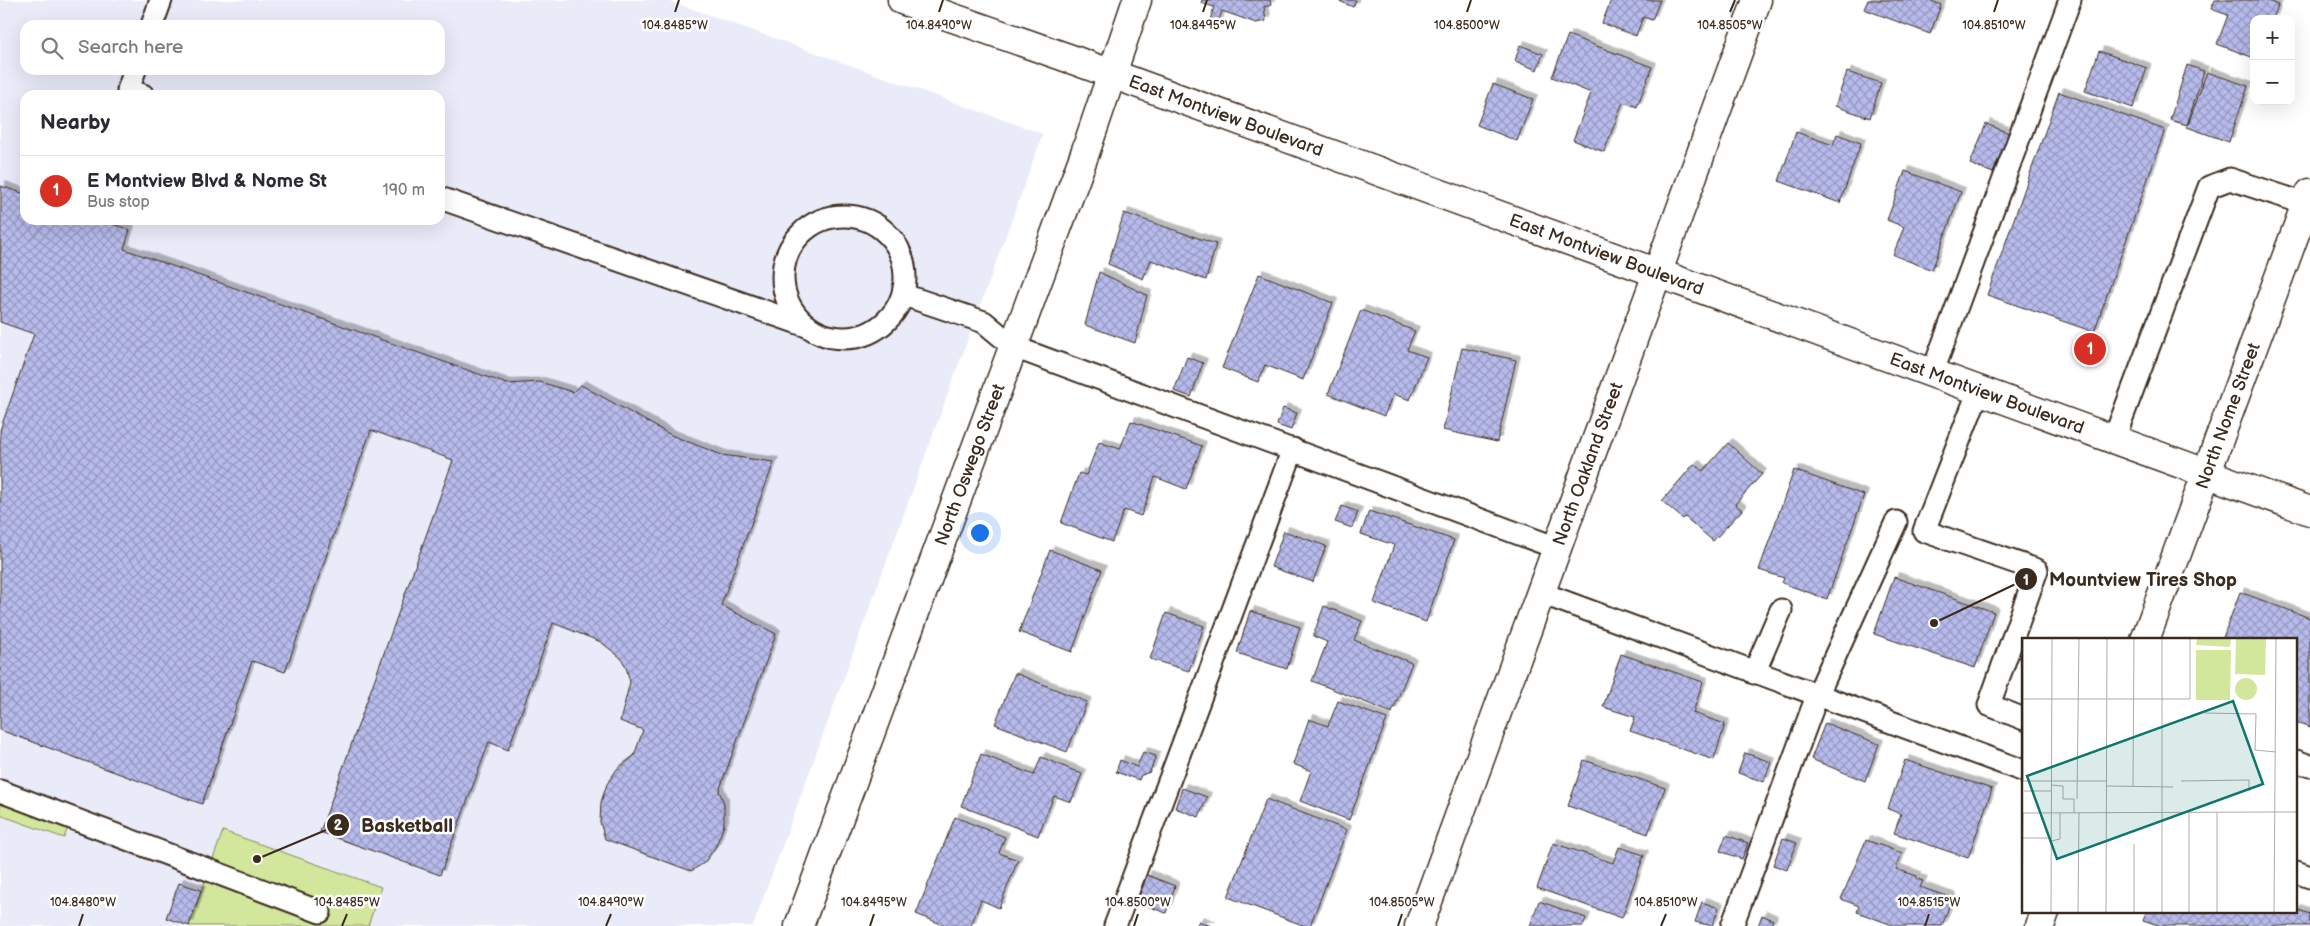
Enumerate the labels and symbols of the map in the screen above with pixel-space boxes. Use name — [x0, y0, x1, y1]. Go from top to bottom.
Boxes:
text: 104.8485°W — [642, 18, 708, 33]
text: 104.8490°W — [906, 18, 972, 33]
text: 104.8495°W — [1170, 18, 1236, 33]
text: 104.8500°W — [1434, 18, 1500, 33]
text: 104.8505°W — [1697, 18, 1763, 33]
text: 104.8510°W — [1962, 18, 2026, 33]
street label: East Montview Boulevard — [1126, 71, 1326, 161]
street label: East Montview Boulevard — [1506, 209, 1707, 299]
pin: 1 — [2074, 330, 2106, 368]
street label: North Nome Street — [2191, 339, 2264, 492]
street label: East Montview Boulevard — [1887, 348, 2087, 438]
street label: North Oakland Street — [1548, 379, 1627, 548]
street label: North Oswego Street — [930, 380, 1009, 548]
your location — [967, 520, 993, 546]
callout: Mountview Tires Shop — [2014, 562, 2247, 596]
text: Mountview Tires Shop — [2049, 569, 2237, 592]
text: 1 — [2023, 571, 2029, 590]
inset map — [2022, 638, 2298, 914]
callout: Basketball — [326, 808, 463, 842]
text: Basketball — [361, 815, 453, 838]
text: 2 — [334, 816, 343, 835]
text: 104.8480°W — [50, 895, 116, 910]
text: 104.8485°W — [314, 895, 380, 910]
text: 104.8490°W — [578, 895, 644, 910]
text: 104.8495°W — [841, 895, 907, 910]
text: 104.8500°W — [1105, 895, 1171, 910]
text: 104.8505°W — [1369, 895, 1435, 910]
text: 104.8510°W — [1634, 895, 1698, 910]
text: 104.8515°W — [1897, 895, 1961, 910]

